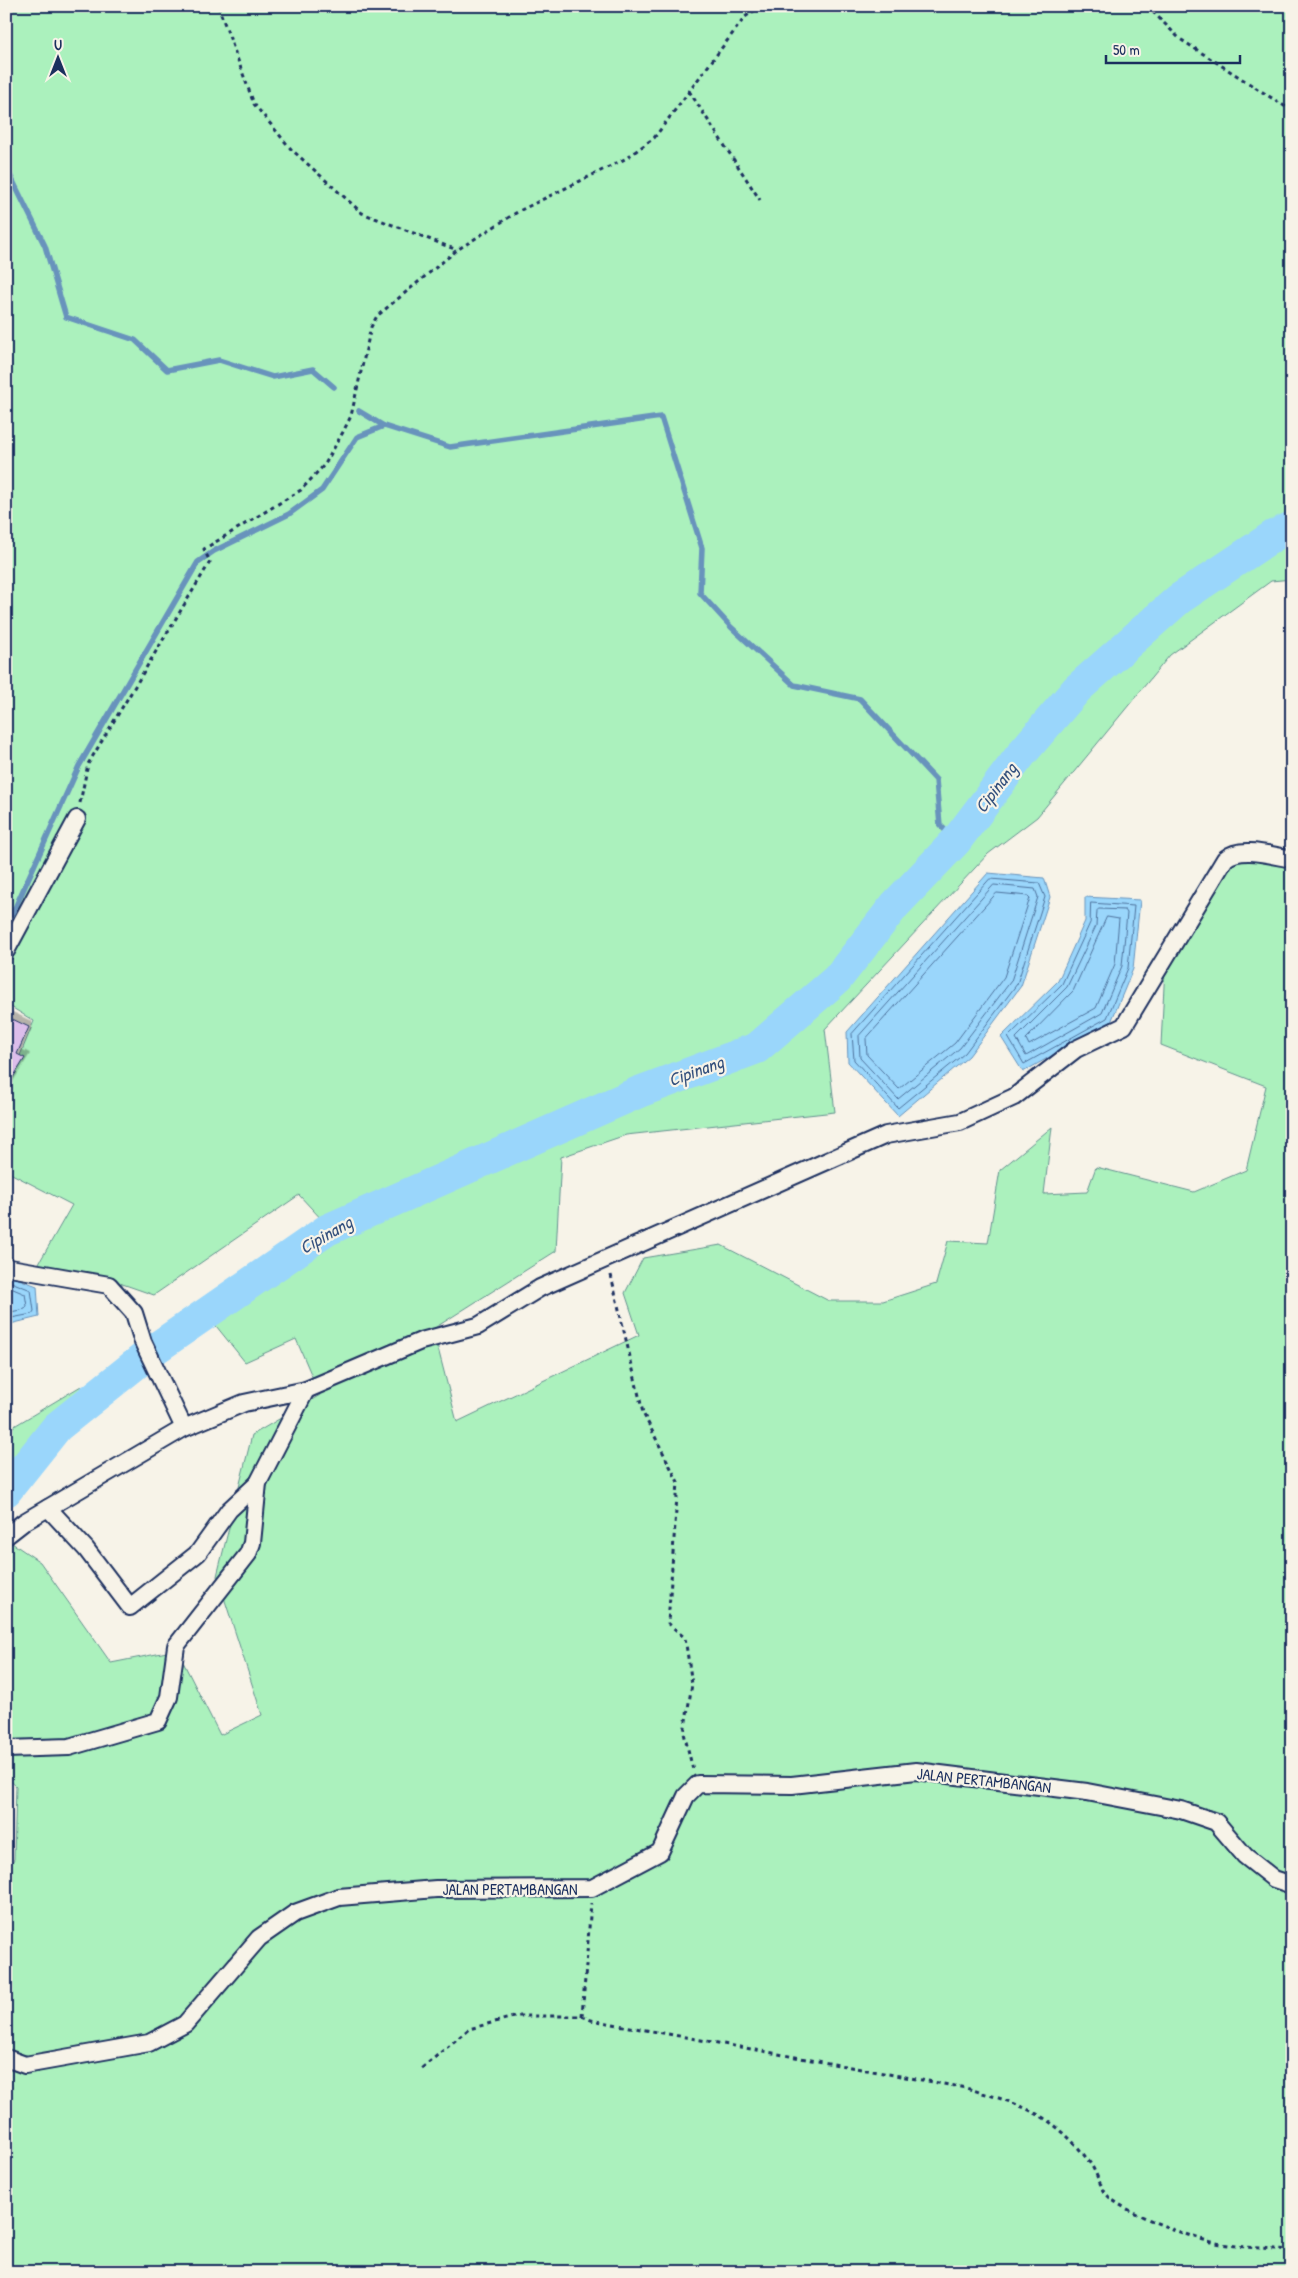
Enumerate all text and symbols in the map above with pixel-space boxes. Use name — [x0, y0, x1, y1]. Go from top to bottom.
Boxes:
north arrow — [32, 32, 82, 82]
scale bar — [1106, 32, 1239, 64]
text: U — [54, 35, 62, 54]
text: 50 m — [1113, 39, 1140, 60]
water label: Cipinang — [968, 757, 1023, 818]
water label: Cipinang — [665, 1049, 728, 1092]
water label: Cipinang — [295, 1209, 358, 1260]
street label: JALAN PERTAMBANGAN — [916, 1762, 1052, 1798]
street label: JALAN PERTAMBANGAN — [443, 1878, 577, 1900]

